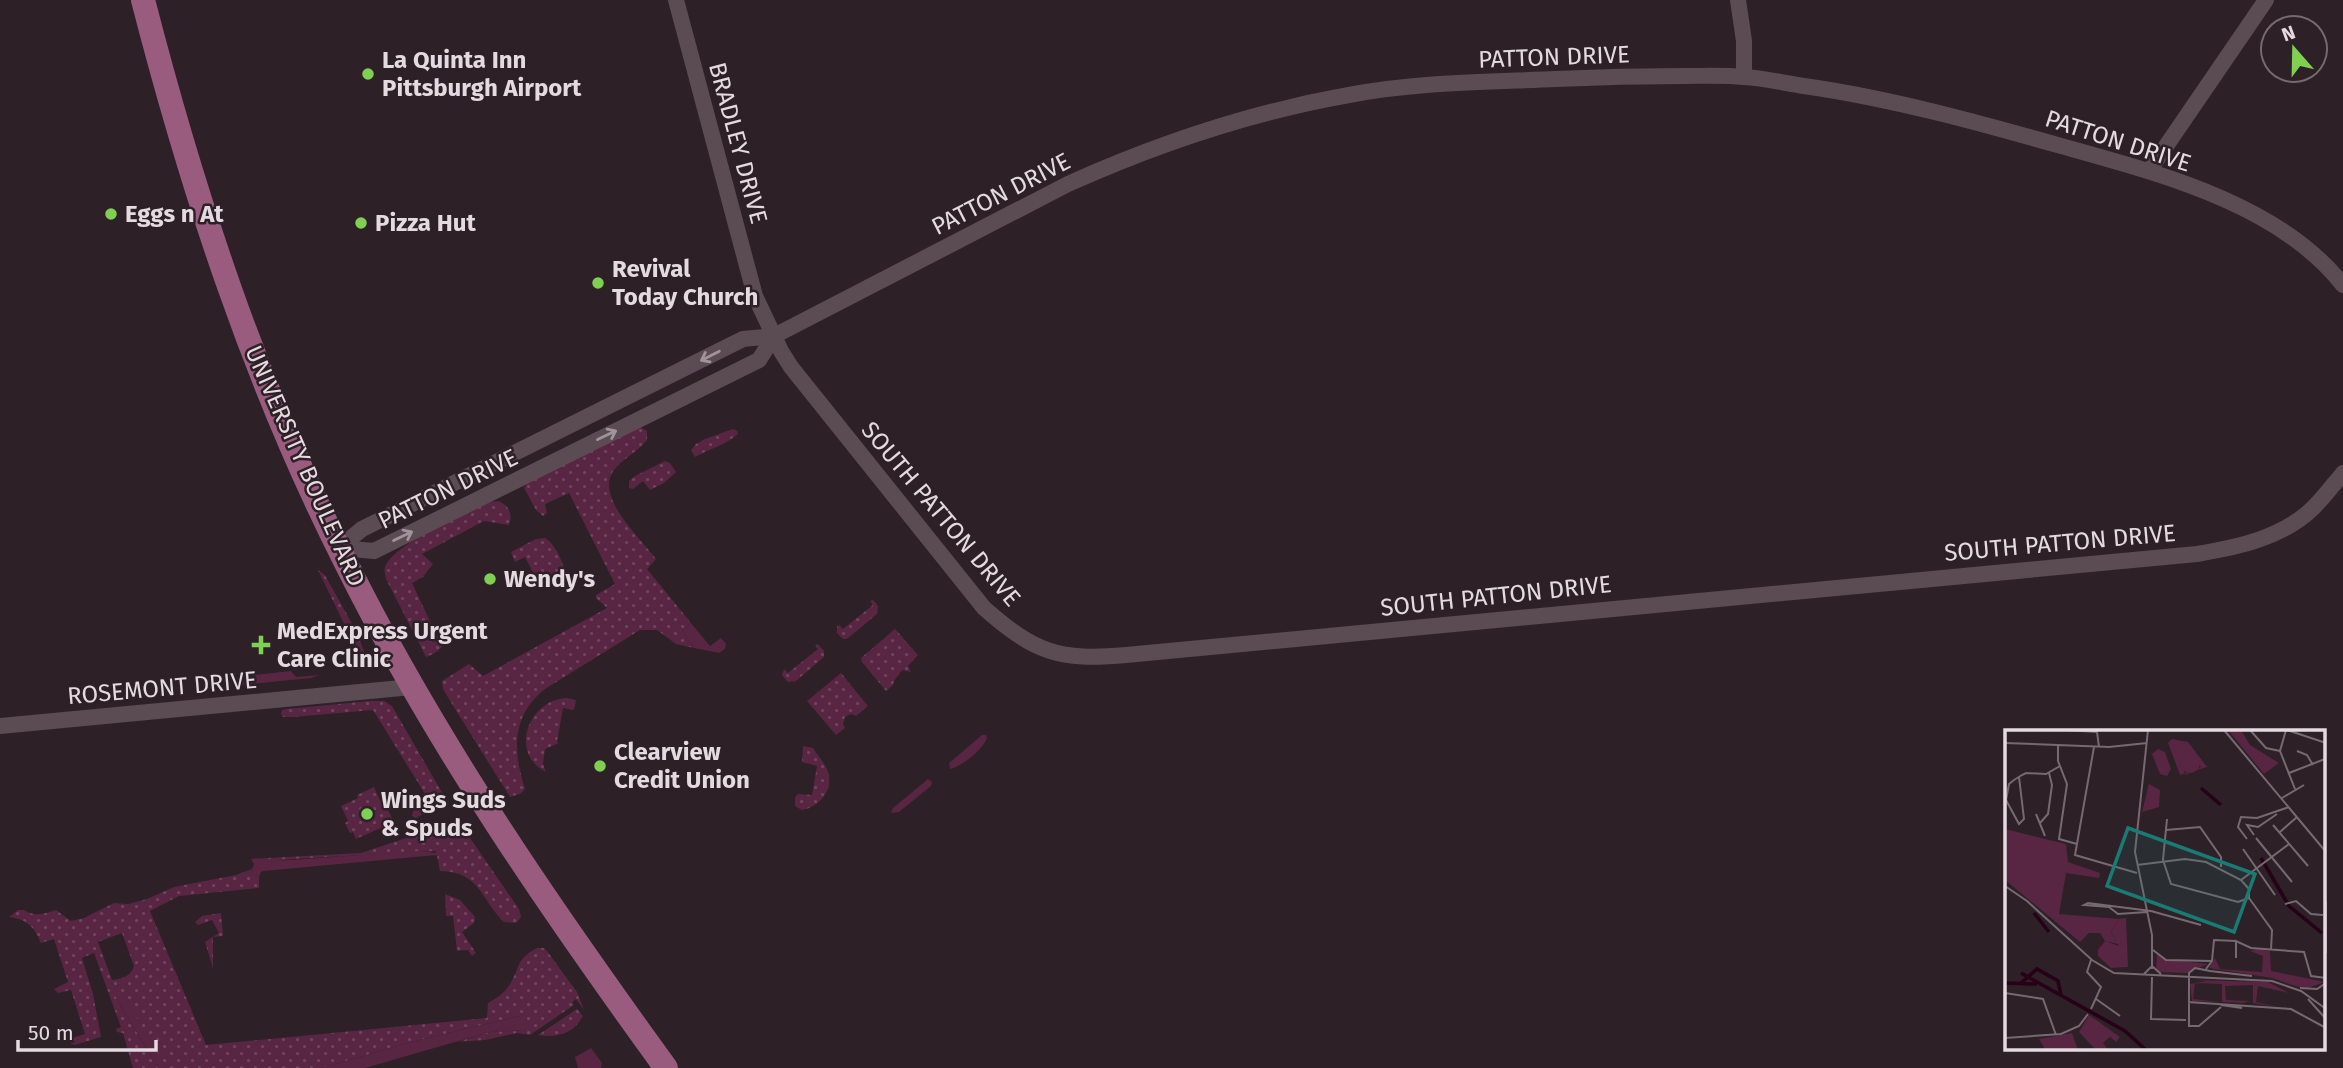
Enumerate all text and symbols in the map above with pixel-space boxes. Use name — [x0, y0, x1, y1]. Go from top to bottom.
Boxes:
north arrow — [2259, 14, 2329, 84]
text: N — [2278, 21, 2298, 46]
street label: PATTON DRIVE — [1478, 40, 1630, 74]
place label: La Quinta Inn Pittsburgh Airport — [382, 46, 582, 102]
street label: BRADLEY DRIVE — [703, 59, 773, 227]
marker: La Quinta Inn Pittsburgh Airport — [360, 66, 376, 82]
street label: PATTON DRIVE — [2042, 104, 2194, 178]
street label: PATTON DRIVE — [927, 147, 1075, 241]
place label: Eggs n At — [125, 200, 224, 228]
marker: Eggs n At — [103, 206, 119, 222]
place label: Pizza Hut — [375, 209, 476, 237]
marker: Pizza Hut — [353, 215, 369, 231]
place label: Revival Today Church — [612, 255, 758, 311]
marker: Revival Today Church — [590, 275, 606, 291]
street label: UNIVERSITY BOULEVARD — [239, 341, 371, 591]
one-way arrow — [700, 349, 720, 363]
street label: SOUTH PATTON DRIVE — [856, 416, 1026, 612]
one-way arrow — [596, 428, 617, 442]
street label: PATTON DRIVE — [374, 443, 522, 535]
street label: SOUTH PATTON DRIVE — [1943, 519, 2177, 567]
one-way arrow — [392, 529, 413, 543]
place label: Wendy's — [504, 565, 595, 593]
street label: SOUTH PATTON DRIVE — [1379, 570, 1613, 622]
marker: Wendy's — [482, 571, 498, 587]
place label: MedExpress Urgent Care Clinic — [277, 617, 488, 673]
marker: MedExpress Urgent Care Clinic — [251, 635, 271, 655]
street label: ROSEMONT DRIVE — [66, 666, 258, 710]
inset map — [2005, 730, 2326, 1050]
place label: Clearview Credit Union — [614, 738, 750, 794]
marker: Clearview Credit Union — [592, 758, 608, 774]
place label: Wings Suds & Spuds — [381, 786, 506, 842]
marker: Wings Suds & Spuds — [359, 806, 375, 822]
scale bar — [18, 1009, 156, 1052]
text: 50 m — [28, 1020, 74, 1046]

